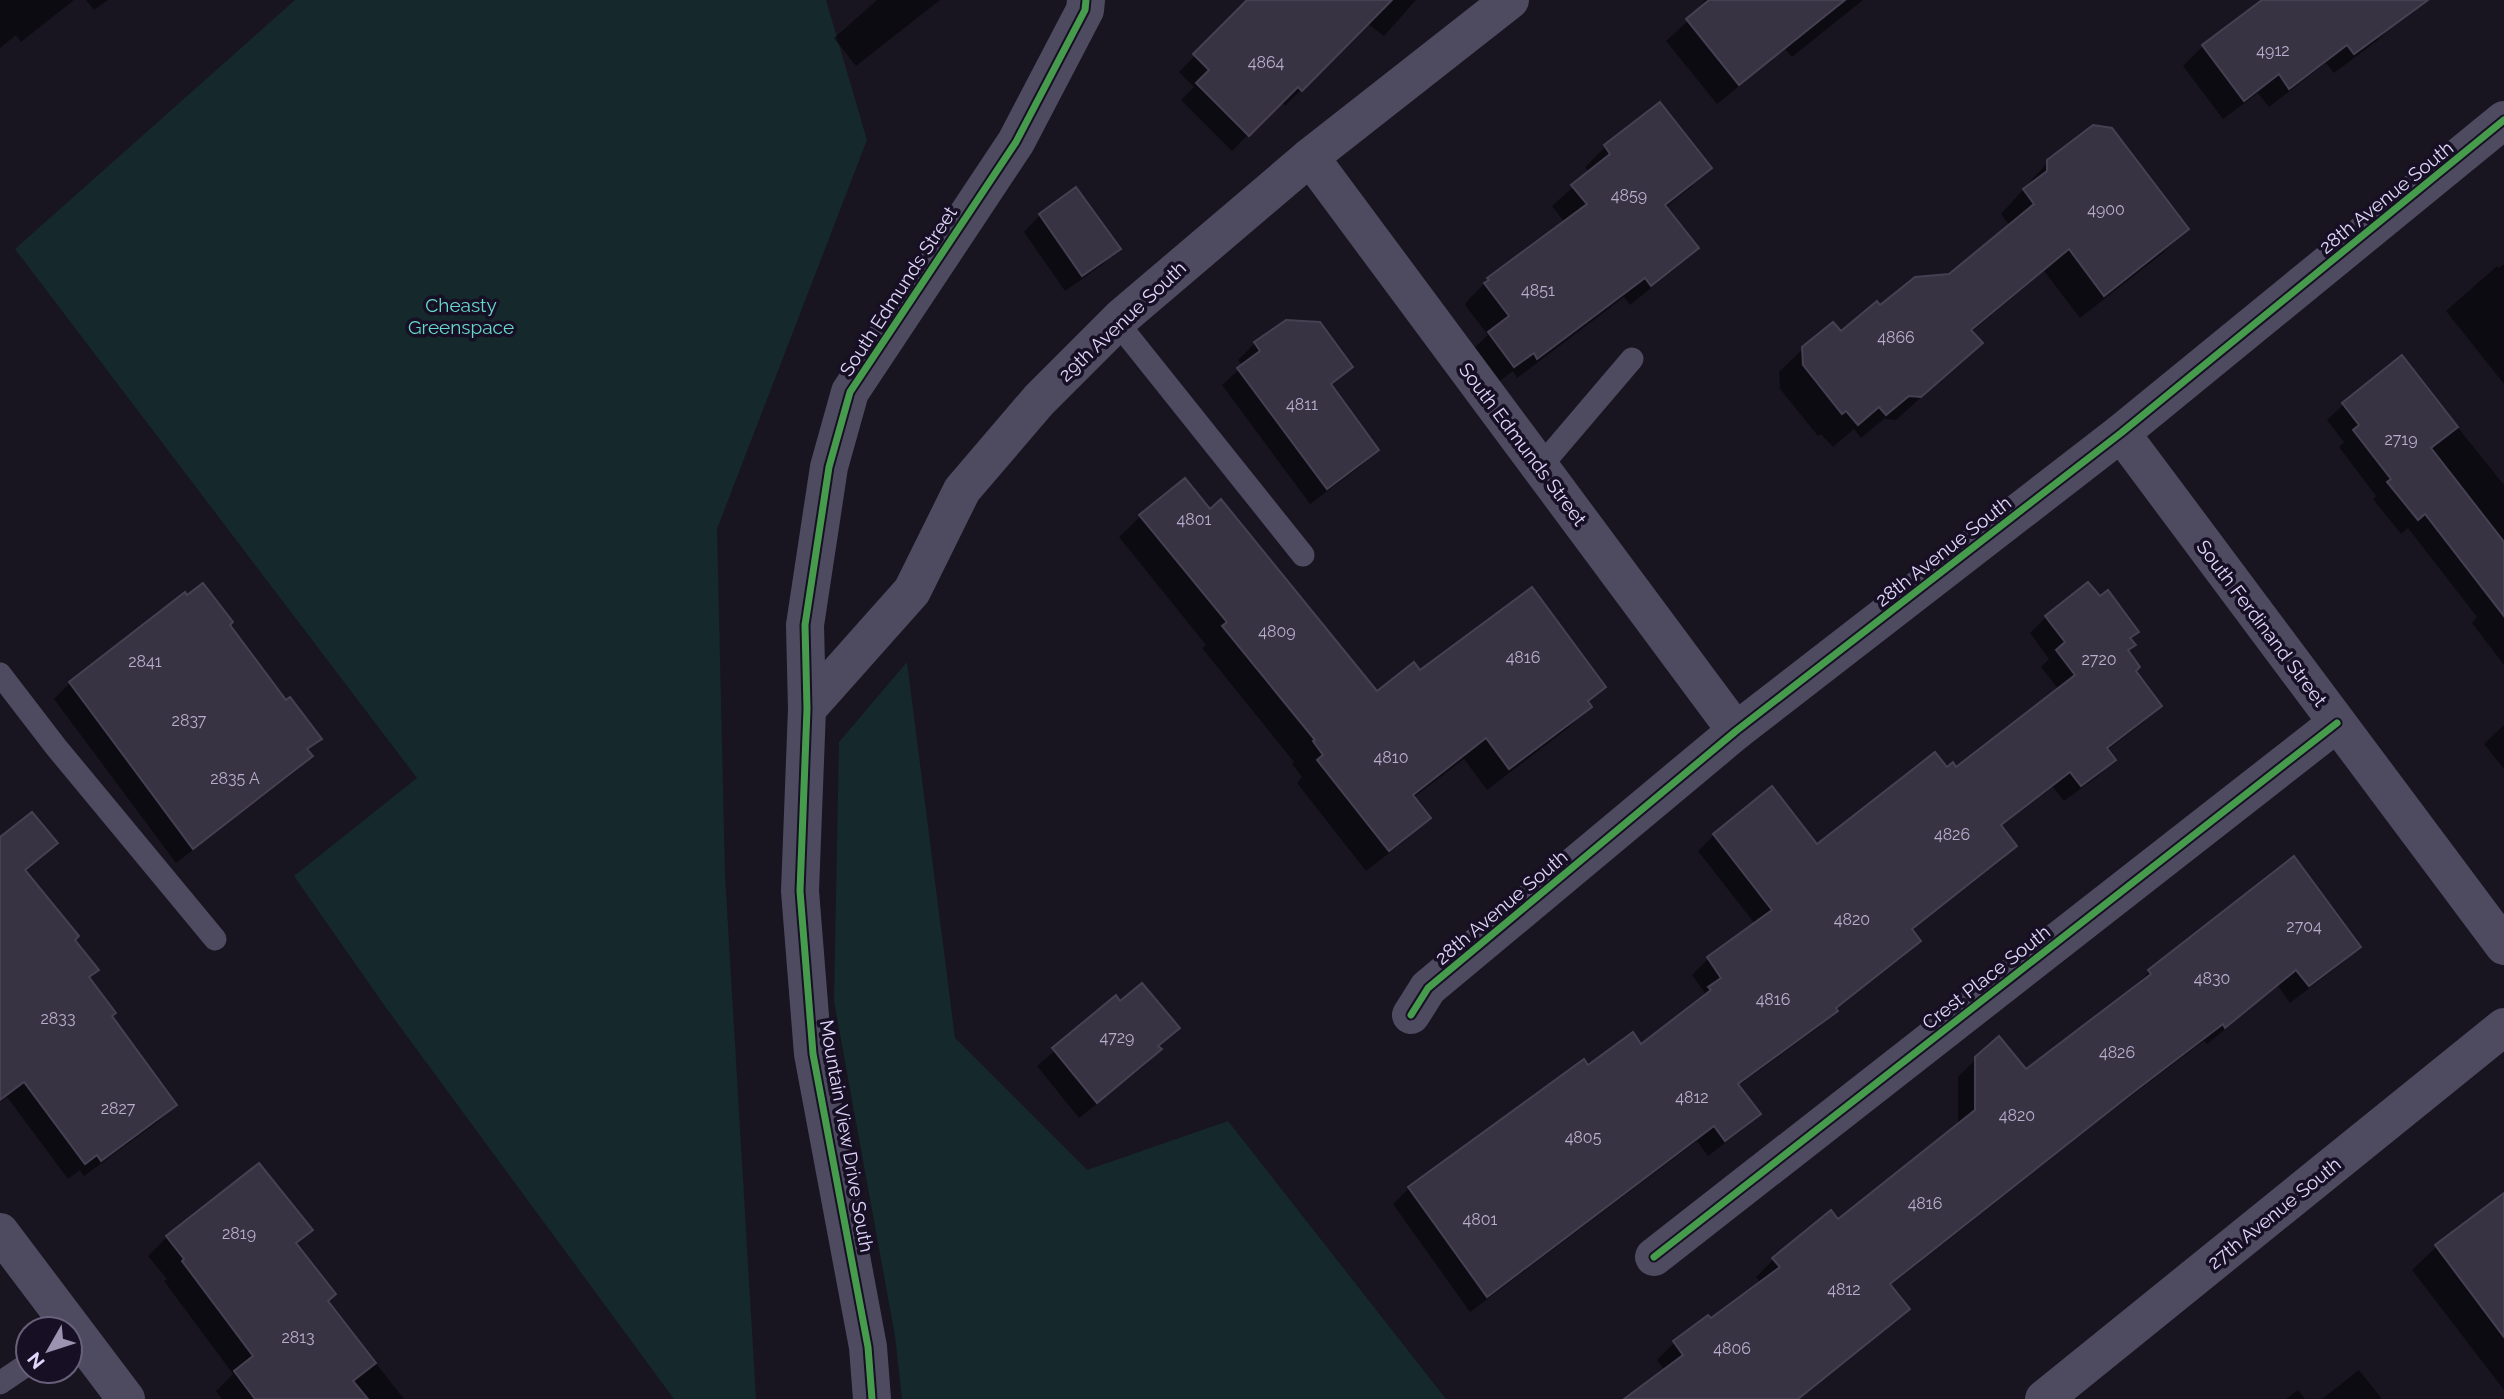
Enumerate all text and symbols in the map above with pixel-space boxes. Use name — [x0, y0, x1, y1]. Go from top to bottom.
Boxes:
house number: 4912 — [2256, 41, 2290, 60]
house number: 4864 — [1248, 53, 1285, 72]
street label: 28th Avenue South — [2315, 136, 2457, 258]
house number: 4859 — [1611, 186, 1647, 205]
house number: 4900 — [2087, 200, 2125, 219]
street label: South Edmunds Street — [835, 202, 961, 380]
street label: 29th Avenue South — [1054, 256, 1190, 386]
house number: 4851 — [1521, 281, 1555, 300]
park label: Cheasty Greenspace — [408, 294, 514, 338]
house number: 4866 — [1877, 328, 1915, 347]
street label: South Edmunds Street — [1455, 358, 1592, 530]
house number: 4811 — [1286, 395, 1318, 414]
house number: 2719 — [2384, 430, 2418, 449]
street label: 28th Avenue South — [1871, 491, 2015, 611]
house number: 4801 — [1177, 510, 1212, 529]
street label: South Ferdinand Street — [2192, 536, 2332, 711]
house number: 4809 — [1258, 622, 1296, 641]
house number: 4816 — [1506, 648, 1540, 667]
house number: 2720 — [2081, 650, 2117, 669]
house number: 2841 — [128, 652, 162, 671]
house number: 2837 — [172, 711, 207, 730]
house number: 4810 — [1374, 748, 1408, 767]
house number: 2835 A — [210, 769, 260, 788]
house number: 4826 — [1934, 825, 1970, 844]
street label: 28th Avenue South — [1430, 845, 1572, 969]
house number: 4820 — [1834, 910, 1870, 929]
house number: 2704 — [2286, 917, 2322, 936]
street label: Crest Place South — [1918, 920, 2054, 1034]
house number: 4830 — [2194, 969, 2230, 988]
house number: 4816 — [1756, 990, 1790, 1009]
house number: 2833 — [41, 1009, 75, 1028]
street label: Mountain View Drive South — [816, 1018, 878, 1254]
house number: 4729 — [1100, 1028, 1134, 1047]
house number: 4826 — [2099, 1043, 2135, 1062]
house number: 4812 — [1675, 1088, 1709, 1107]
house number: 2827 — [101, 1099, 136, 1118]
house number: 4820 — [1999, 1106, 2035, 1125]
house number: 4805 — [1565, 1128, 1602, 1147]
street label: 27th Avenue South — [2203, 1153, 2345, 1273]
house number: 4816 — [1908, 1194, 1942, 1213]
house number: 4801 — [1463, 1210, 1498, 1229]
house number: 2819 — [222, 1224, 256, 1243]
house number: 4812 — [1827, 1280, 1861, 1299]
north arrow — [14, 1315, 84, 1385]
house number: 2813 — [281, 1328, 315, 1347]
house number: 4806 — [1713, 1339, 1751, 1358]
text: N — [23, 1348, 49, 1373]

